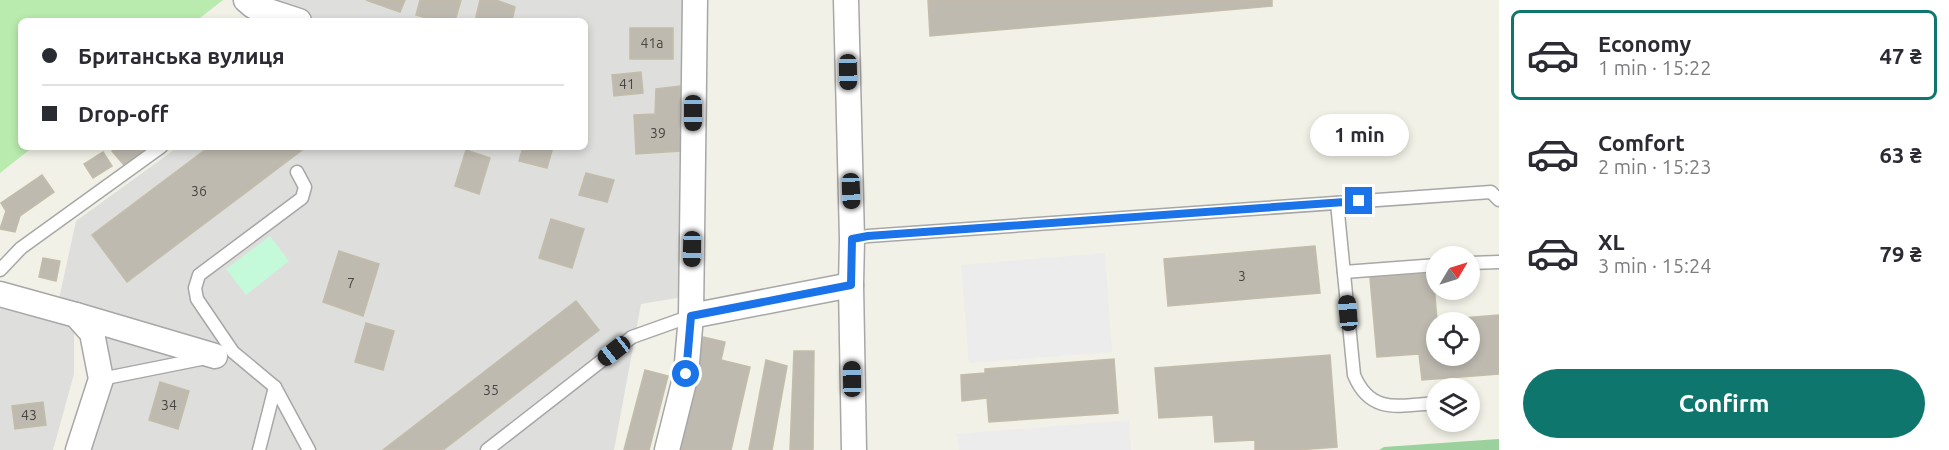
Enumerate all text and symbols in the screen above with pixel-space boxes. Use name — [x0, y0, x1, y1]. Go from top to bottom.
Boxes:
icon: car — [1526, 28, 1580, 82]
text: Economy — [1598, 31, 1691, 56]
house number: 41а — [641, 35, 664, 51]
text: Британська вулиця — [78, 43, 285, 68]
text: 47 ₴ — [1880, 43, 1922, 68]
car — [839, 54, 857, 90]
text: 1 min · 15:22 — [1598, 56, 1712, 79]
house number: 41 — [619, 76, 635, 92]
car — [684, 95, 702, 131]
text: Drop-off — [78, 101, 168, 126]
callout: 1 min — [1310, 114, 1408, 156]
text: 1 min — [1334, 123, 1385, 146]
house number: 39 — [650, 125, 666, 141]
icon: car — [1526, 127, 1580, 181]
text: Comfort — [1598, 130, 1685, 155]
text: 63 ₴ — [1880, 142, 1922, 167]
text: 2 min · 15:23 — [1598, 155, 1712, 178]
car — [841, 173, 861, 209]
house number: 36 — [191, 183, 207, 199]
route end — [1345, 187, 1372, 214]
icon: car — [1526, 226, 1580, 280]
text: XL — [1598, 229, 1625, 254]
car — [683, 231, 701, 267]
text: 79 ₴ — [1880, 241, 1922, 266]
north arrow — [1426, 246, 1480, 300]
map controls — [1426, 246, 1480, 432]
text: 3 min · 15:24 — [1598, 254, 1712, 277]
house number: 3 — [1238, 268, 1246, 284]
house number: 7 — [347, 275, 355, 291]
car — [1337, 294, 1359, 332]
button: locate — [1426, 312, 1480, 366]
car — [594, 333, 634, 369]
route start — [672, 360, 699, 387]
car — [843, 361, 861, 397]
button: Confirm — [1523, 369, 1925, 438]
button: layers — [1426, 378, 1480, 432]
house number: 35 — [483, 382, 499, 398]
house number: 34 — [161, 397, 177, 413]
house number: 43 — [21, 407, 37, 423]

